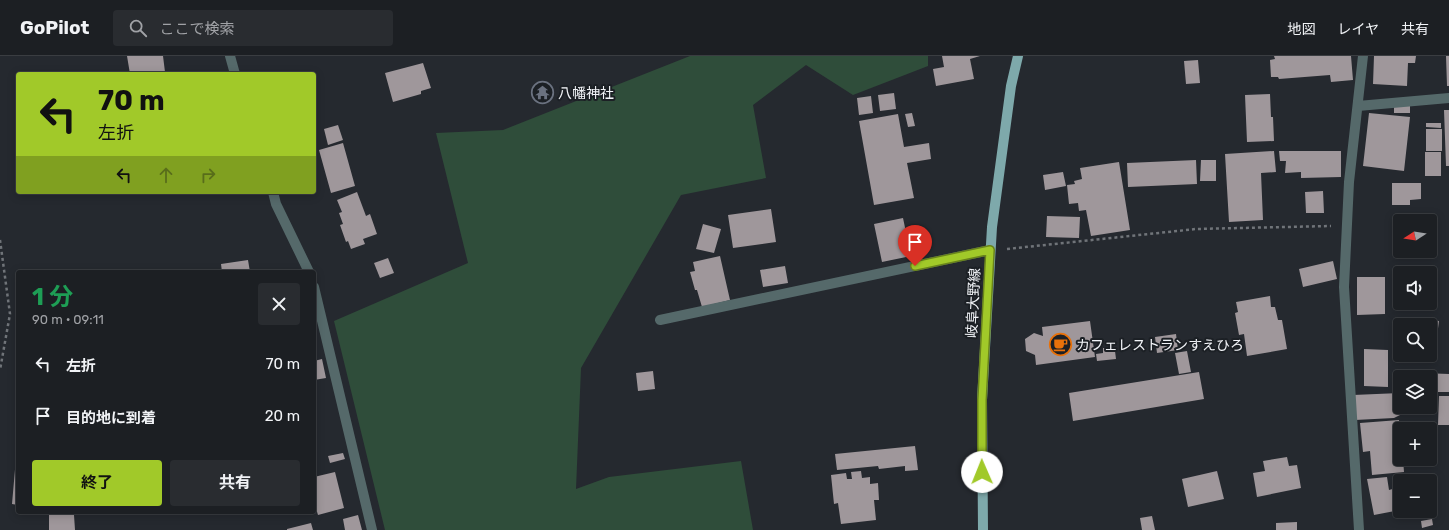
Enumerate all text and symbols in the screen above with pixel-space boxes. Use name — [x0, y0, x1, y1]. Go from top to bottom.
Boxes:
search box — [113, 10, 393, 46]
text: GoPilot — [20, 16, 89, 39]
icon: search — [127, 17, 149, 39]
text: ここで検索 — [159, 20, 234, 38]
text: 地図 — [1287, 21, 1315, 38]
text: レイヤ — [1337, 21, 1379, 38]
text: 共有 — [1401, 21, 1429, 38]
temple icon: 八幡神社 — [530, 80, 556, 106]
text: 70 m — [98, 84, 165, 117]
place label: 八幡神社 — [558, 85, 614, 102]
icon: left — [32, 88, 84, 140]
text: 左折 — [98, 122, 134, 144]
icon: left — [113, 164, 135, 186]
icon: ahead — [155, 164, 177, 186]
icon: right — [197, 164, 219, 186]
north arrow — [1393, 214, 1437, 258]
map controls — [1393, 214, 1437, 518]
pin — [898, 225, 932, 266]
icon: arrive — [904, 231, 926, 253]
button: sound — [1393, 266, 1437, 310]
street label: 岐阜大野線 — [963, 268, 984, 338]
text: 1 分 — [32, 283, 73, 311]
button: close — [258, 283, 300, 325]
text: 90 m · 09:11 — [32, 312, 104, 327]
button: search — [1393, 318, 1437, 362]
cafe icon: カフェレストランすえひろ — [1047, 332, 1073, 358]
place label: カフェレストランすえひろ — [1076, 337, 1244, 354]
icon: left — [32, 353, 54, 375]
text: 70 m — [266, 355, 300, 373]
text: 左折 — [66, 357, 96, 375]
button: layers — [1393, 370, 1437, 414]
icon: arrive — [32, 405, 54, 427]
text: 20 m — [265, 407, 300, 425]
text: 目的地に到着 — [66, 409, 156, 427]
button: + — [1393, 422, 1437, 466]
position arrow — [961, 451, 1003, 493]
button: 終了 — [32, 460, 162, 506]
button: 共有 — [170, 460, 300, 506]
button: − — [1393, 474, 1437, 518]

